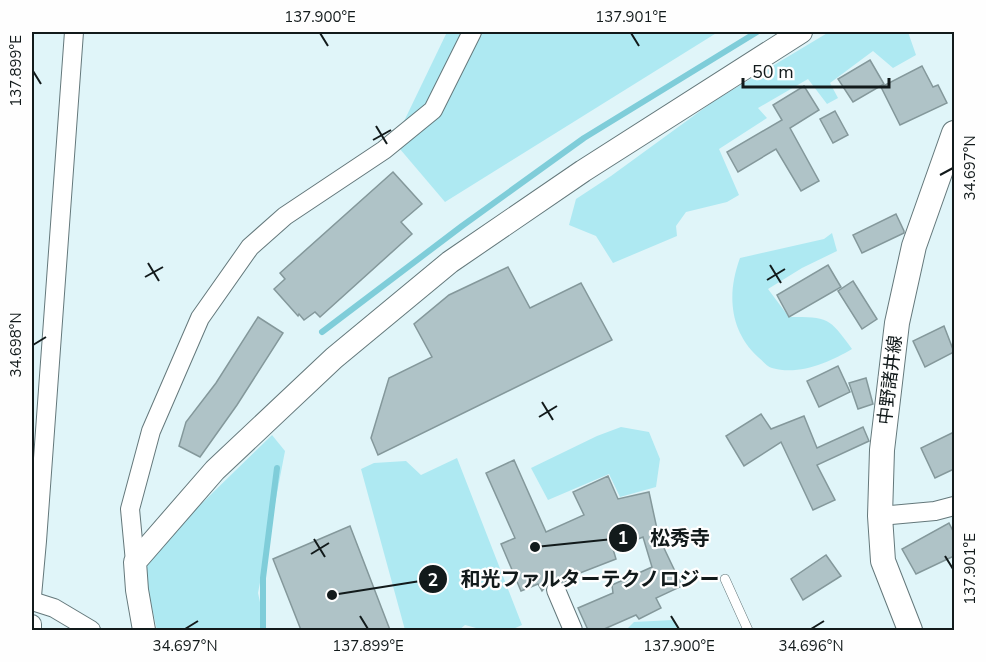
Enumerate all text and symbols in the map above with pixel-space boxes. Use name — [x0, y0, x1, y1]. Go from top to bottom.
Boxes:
text: 137.900°E — [284, 7, 356, 27]
text: 137.901°E — [595, 7, 667, 27]
text: 137.899°E — [6, 35, 26, 107]
scale bar — [743, 51, 888, 89]
text: 50 m — [752, 60, 794, 84]
text: 34.697°N — [960, 135, 980, 201]
text: 34.698°N — [6, 312, 26, 378]
street label: 中野諸井線 — [873, 334, 907, 426]
callout: 松秀寺 — [608, 519, 722, 557]
text: 松秀寺 — [650, 525, 710, 552]
text: 1 — [618, 526, 628, 550]
text: 137.901°E — [960, 533, 980, 605]
callout: 和光ファルターテクノロジー — [418, 560, 732, 598]
text: 和光ファルターテクノロジー — [461, 566, 719, 593]
text: 2 — [428, 568, 438, 592]
text: 34.697°N — [152, 636, 218, 656]
text: 137.899°E — [332, 636, 404, 656]
text: 137.900°E — [643, 636, 715, 656]
text: 34.696°N — [778, 636, 844, 656]

